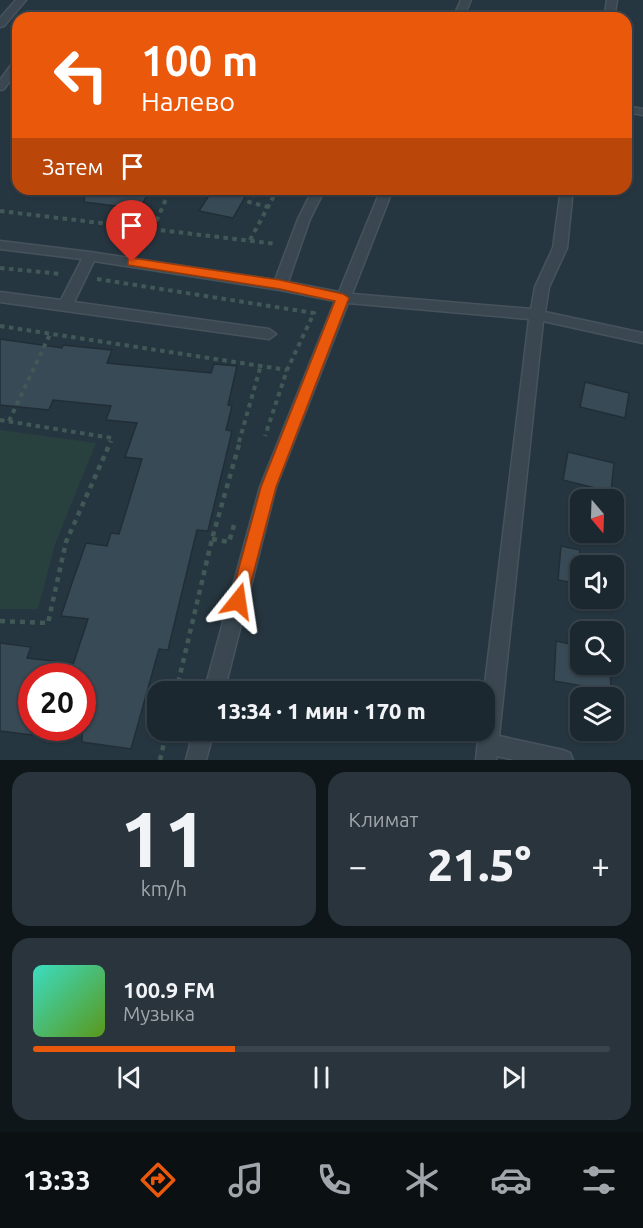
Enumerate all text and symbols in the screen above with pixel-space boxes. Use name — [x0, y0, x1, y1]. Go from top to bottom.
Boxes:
icon: left — [42, 36, 120, 114]
text: 100 m — [141, 37, 258, 84]
text: Налево — [141, 86, 235, 116]
icon: arrive — [116, 150, 149, 183]
text: Затем — [42, 154, 104, 179]
pin — [106, 200, 157, 262]
icon: arrive — [115, 209, 148, 242]
north arrow — [570, 489, 624, 543]
map controls — [570, 489, 624, 741]
button: sound — [570, 555, 624, 609]
position arrow — [206, 569, 270, 633]
button: search — [570, 621, 624, 675]
speed limit sign: 20 — [18, 663, 96, 741]
button: layers — [570, 687, 624, 741]
text: 13:34 · 1 мин · 170 m — [216, 698, 426, 723]
text: 11 — [120, 794, 208, 882]
text: Климат — [349, 808, 418, 831]
text: 21.5° — [427, 839, 531, 890]
text: − — [349, 847, 367, 884]
text: + — [591, 847, 610, 884]
text: km/h — [141, 877, 187, 900]
text: 100.9 FM — [123, 977, 215, 1002]
text: Музыка — [123, 1002, 195, 1025]
icon: previous — [113, 1061, 146, 1094]
icon: pause — [305, 1061, 338, 1094]
icon: next — [497, 1061, 530, 1094]
icon: directions — [137, 1159, 179, 1201]
icon: music — [225, 1159, 267, 1201]
icon: phone — [313, 1159, 355, 1201]
icon: climate — [401, 1159, 443, 1201]
icon: car — [490, 1159, 532, 1201]
icon: filters — [578, 1159, 620, 1201]
text: 13:33 — [23, 1165, 91, 1195]

